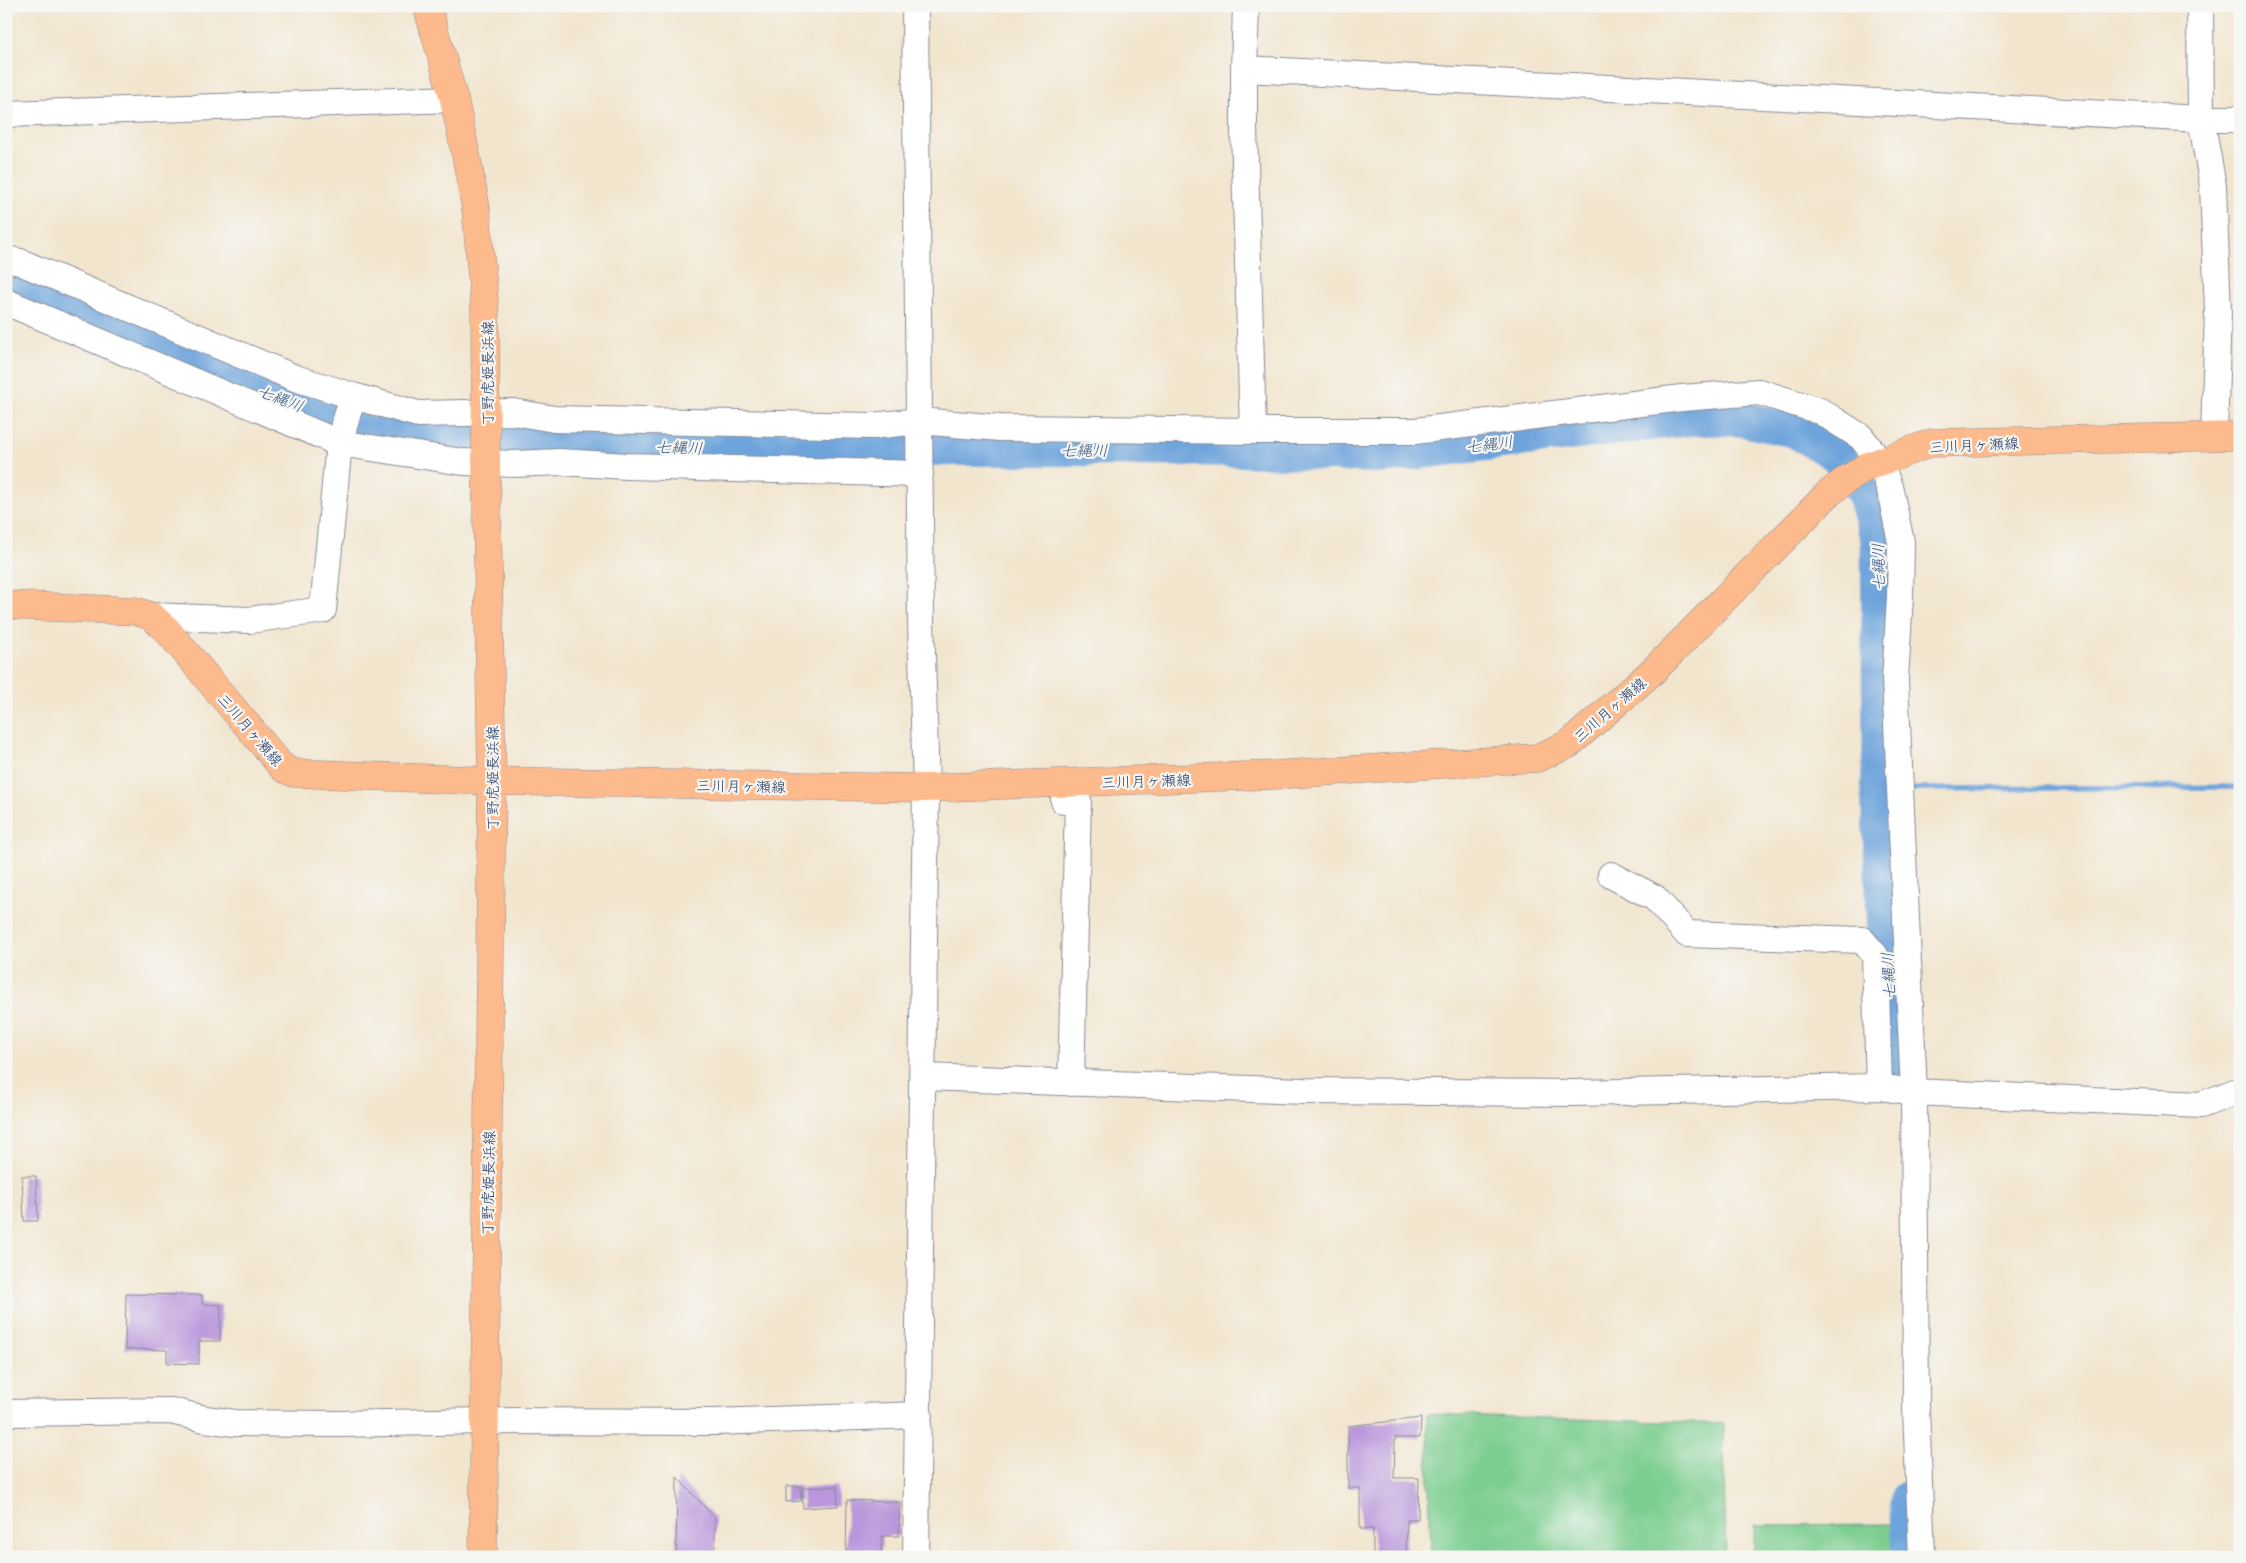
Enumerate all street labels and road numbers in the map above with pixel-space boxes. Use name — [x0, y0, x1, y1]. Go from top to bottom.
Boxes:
street label: 丁野虎姫長浜線 — [475, 320, 498, 426]
street label: 三川月ヶ瀬線 — [1928, 430, 2020, 458]
street label: 三川月ヶ瀬線 — [1567, 671, 1651, 747]
street label: 三川月ヶ瀬線 — [213, 687, 289, 771]
street label: 丁野虎姫長浜線 — [480, 725, 503, 831]
street label: 三川月ヶ瀬線 — [1101, 767, 1191, 793]
street label: 三川月ヶ瀬線 — [696, 773, 786, 797]
street label: 丁野虎姫長浜線 — [475, 1130, 499, 1236]

